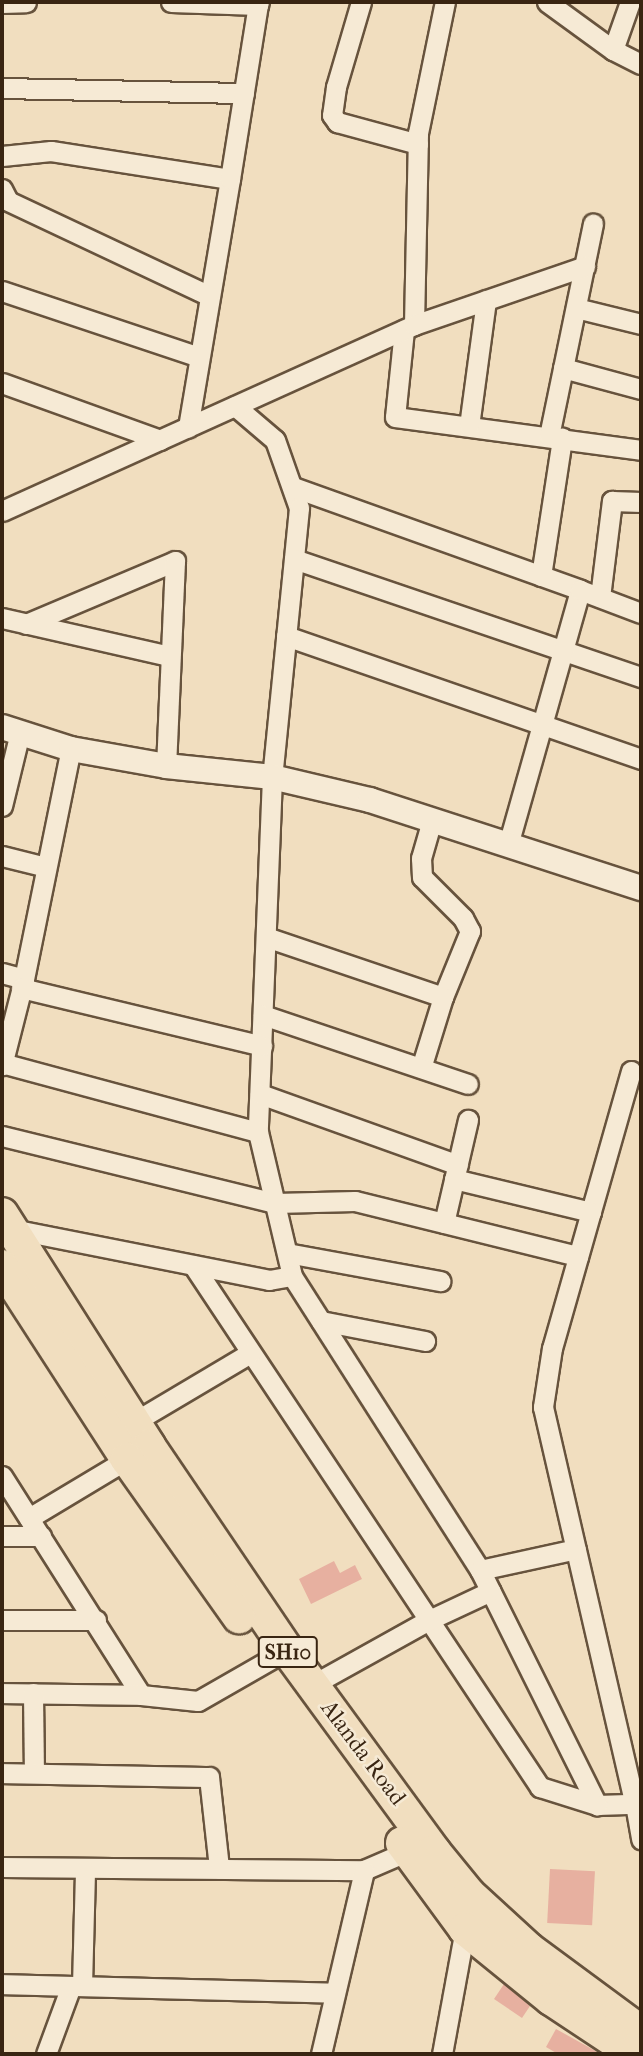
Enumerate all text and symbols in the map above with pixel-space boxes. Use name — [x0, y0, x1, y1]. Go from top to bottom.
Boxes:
road number: SH10 — [256, 1634, 320, 1670]
street label: Alanda Road — [315, 1695, 411, 1811]

